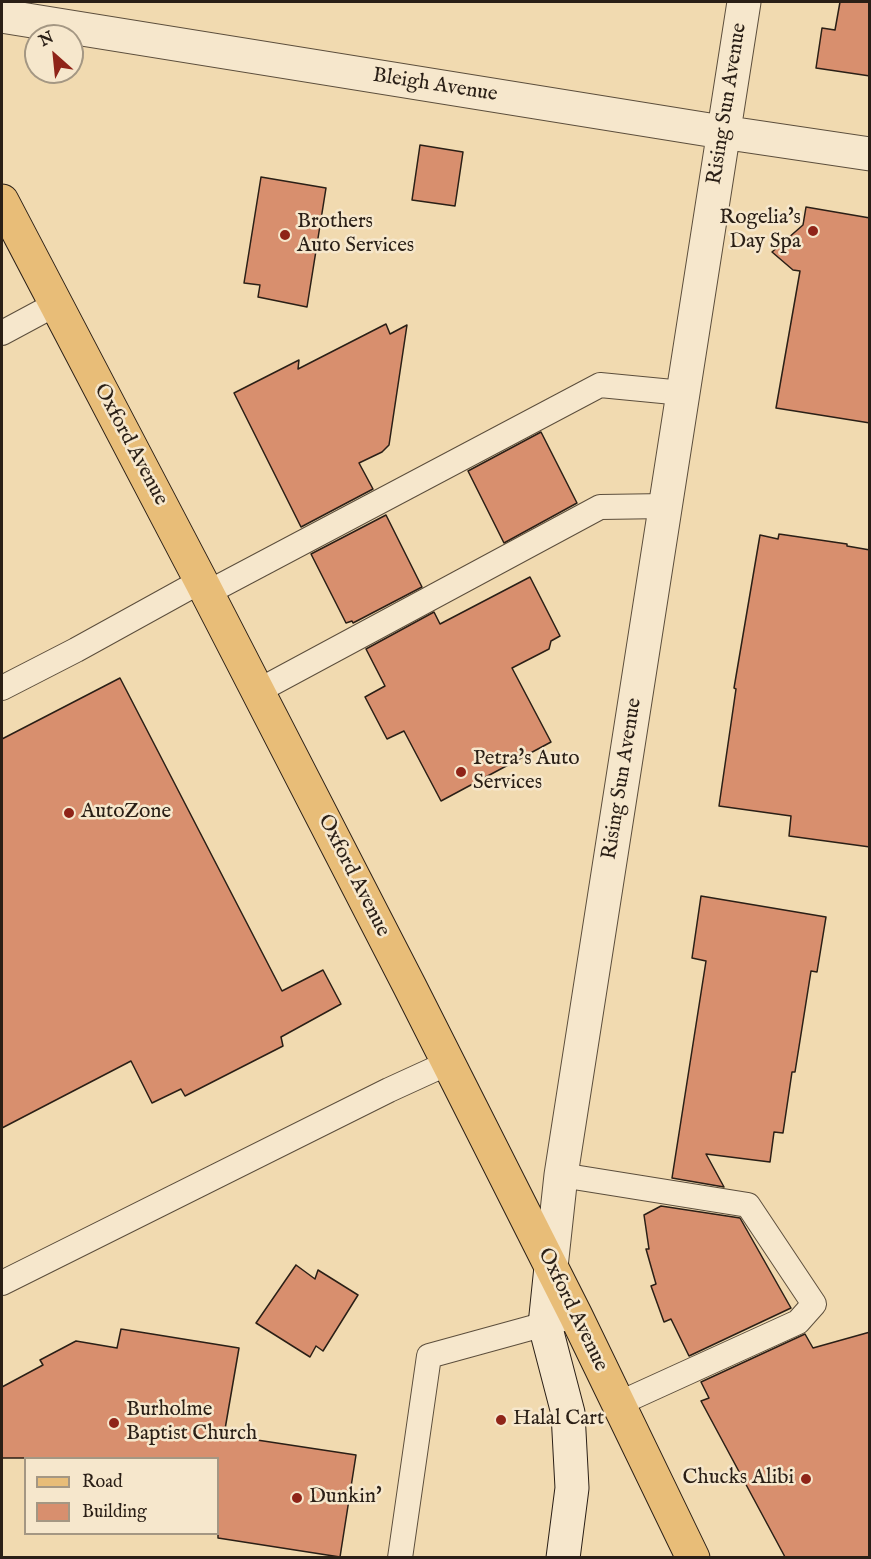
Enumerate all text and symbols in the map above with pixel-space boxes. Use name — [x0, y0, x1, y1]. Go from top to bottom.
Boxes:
street label: Rising Sun Avenue — [703, 21, 753, 187]
north arrow — [24, 24, 84, 84]
text: N — [36, 28, 57, 52]
street label: Bleigh Avenue — [371, 64, 499, 108]
place label: Rogelia's Day Spa — [719, 206, 801, 256]
place label: Brothers Auto Services — [297, 210, 414, 260]
marker: Rogelia's Day Spa — [806, 224, 820, 238]
marker: Brothers Auto Services — [278, 228, 292, 242]
street label: Oxford Avenue — [87, 380, 173, 510]
street label: Rising Sun Avenue — [598, 696, 648, 862]
place label: Petra's Auto Services — [473, 747, 580, 797]
marker: Petra's Auto Services — [454, 765, 468, 779]
place label: AutoZone — [81, 800, 171, 826]
marker: AutoZone — [62, 806, 76, 820]
street label: Oxford Avenue — [311, 811, 395, 941]
street label: Oxford Avenue — [531, 1244, 613, 1376]
place label: Burholme Baptist Church — [126, 1398, 257, 1448]
place label: Halal Cart — [513, 1407, 604, 1433]
marker: Halal Cart — [494, 1413, 508, 1427]
marker: Burholme Baptist Church — [107, 1416, 121, 1430]
legend — [24, 1457, 219, 1535]
place label: Chucks Alibi — [683, 1466, 794, 1492]
text: Road — [82, 1471, 123, 1494]
marker: Chucks Alibi — [799, 1472, 813, 1486]
place label: Dunkin' — [309, 1485, 382, 1511]
marker: Dunkin' — [290, 1491, 304, 1505]
text: Building — [82, 1501, 147, 1524]

